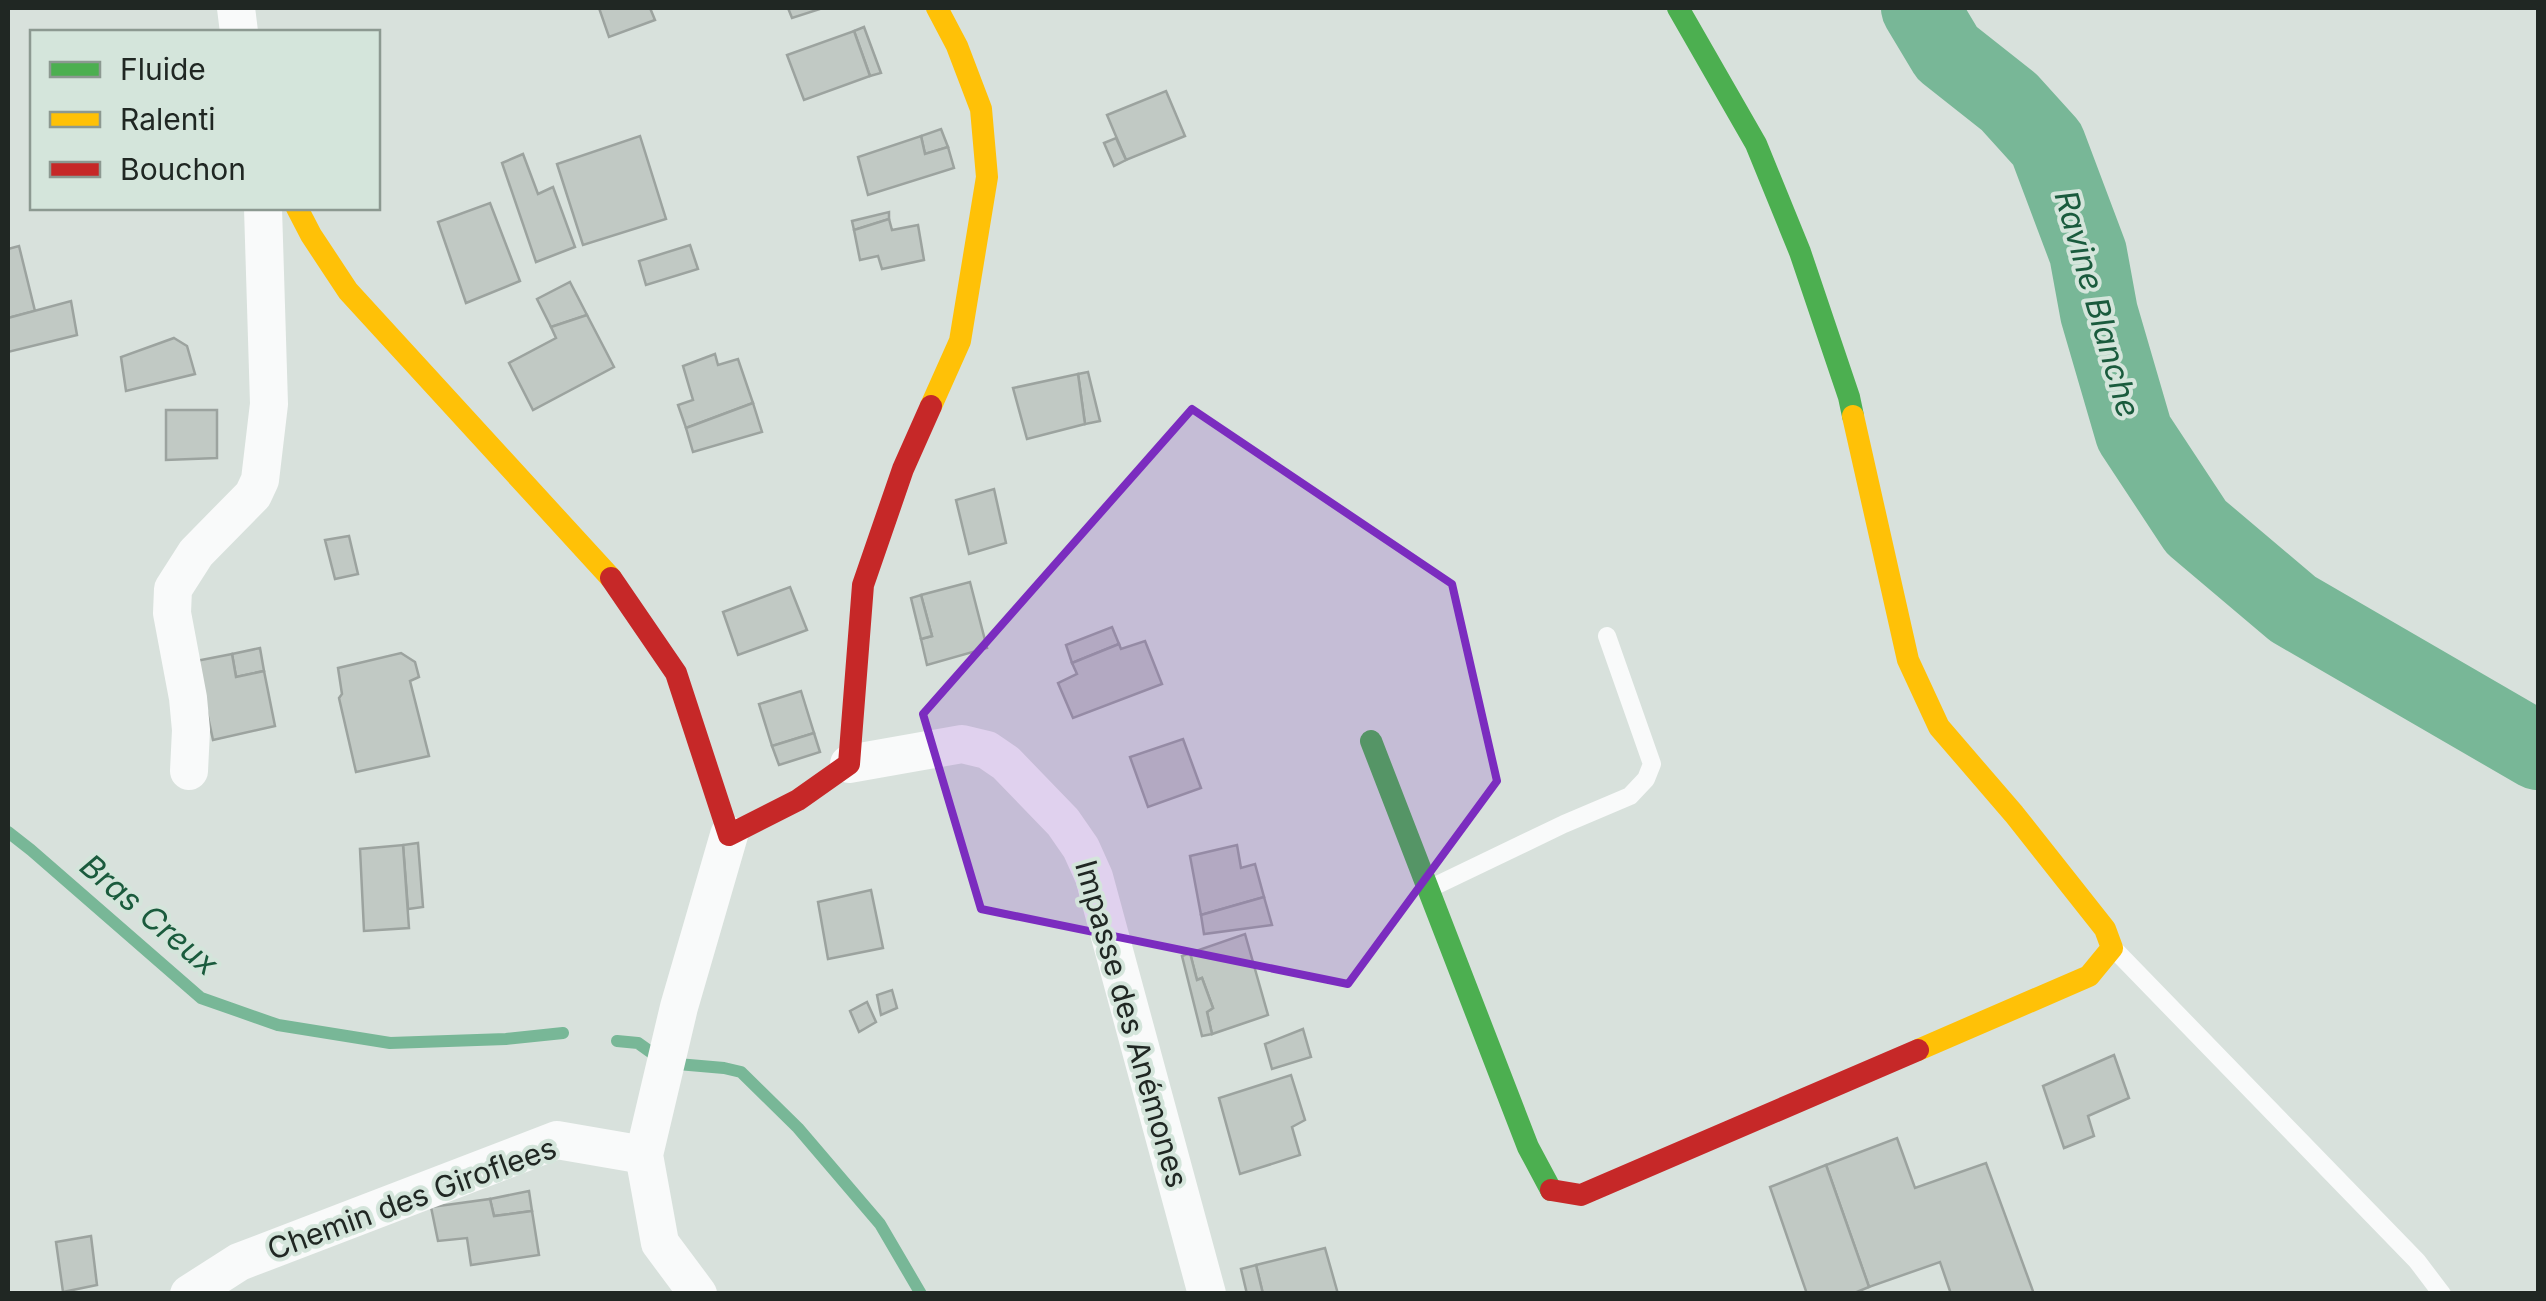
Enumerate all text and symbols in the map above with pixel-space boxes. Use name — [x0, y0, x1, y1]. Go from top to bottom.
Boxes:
legend — [30, 30, 380, 210]
text: Fluide — [120, 51, 206, 87]
text: Ralenti — [120, 101, 216, 137]
text: Bouchon — [120, 151, 246, 187]
water label: Ravine Blanche — [2046, 186, 2149, 422]
water label: Bras Creux — [73, 846, 226, 984]
street label: Impasse des Anémones — [1068, 856, 1196, 1192]
street label: Chemin des Giroflees — [262, 1129, 561, 1267]

